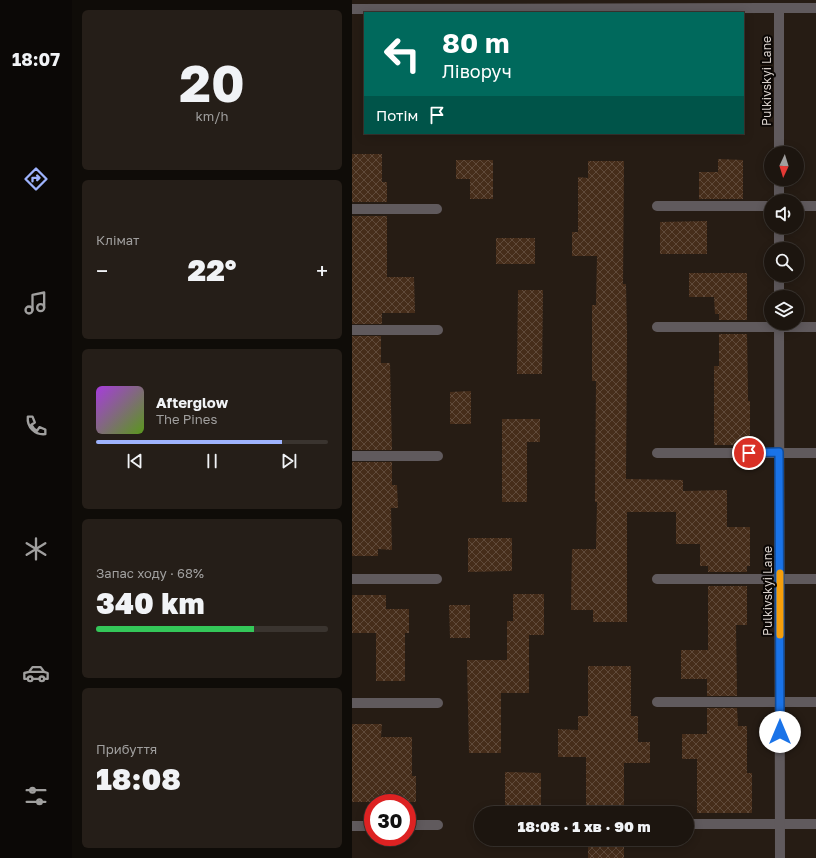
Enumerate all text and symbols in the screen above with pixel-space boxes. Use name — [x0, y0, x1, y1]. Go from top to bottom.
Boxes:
text: 80 m — [442, 26, 510, 59]
icon: left — [376, 28, 428, 80]
street label: Pulkivskyi Lane — [759, 36, 774, 126]
text: 18:07 — [12, 48, 60, 70]
text: 20 — [179, 51, 245, 113]
text: Ліворуч — [442, 60, 512, 82]
icon: arrive — [426, 104, 448, 126]
text: Потім — [376, 106, 418, 124]
text: km/h — [195, 108, 229, 124]
north arrow — [764, 146, 804, 186]
map controls — [764, 146, 804, 330]
icon: directions — [22, 165, 50, 193]
button: sound — [764, 194, 804, 234]
text: Клімат — [96, 232, 139, 248]
button: search — [764, 242, 804, 282]
text: 22° — [188, 252, 236, 288]
text: − — [96, 257, 108, 284]
text: + — [316, 257, 328, 284]
icon: music — [22, 289, 50, 317]
button: layers — [764, 290, 804, 330]
text: Afterglow — [156, 393, 228, 411]
text: The Pines — [156, 411, 217, 427]
icon: phone — [22, 412, 50, 440]
pin — [732, 436, 766, 470]
icon: arrive — [738, 442, 760, 464]
icon: previous — [124, 450, 146, 472]
icon: pause — [201, 450, 223, 472]
icon: next — [278, 450, 300, 472]
icon: climate — [22, 535, 50, 563]
street label: Pulkivskyi Lane — [760, 546, 775, 636]
text: Запас ходу · 68% — [96, 565, 204, 581]
text: 340 km — [96, 585, 205, 621]
icon: car — [22, 659, 50, 687]
position arrow — [759, 711, 801, 753]
text: Прибуття — [96, 741, 157, 757]
text: 18:08 — [96, 761, 181, 797]
icon: filters — [22, 782, 50, 810]
speed limit sign: 30 — [364, 794, 416, 846]
text: 18:08 · 1 хв · 90 m — [517, 817, 651, 835]

